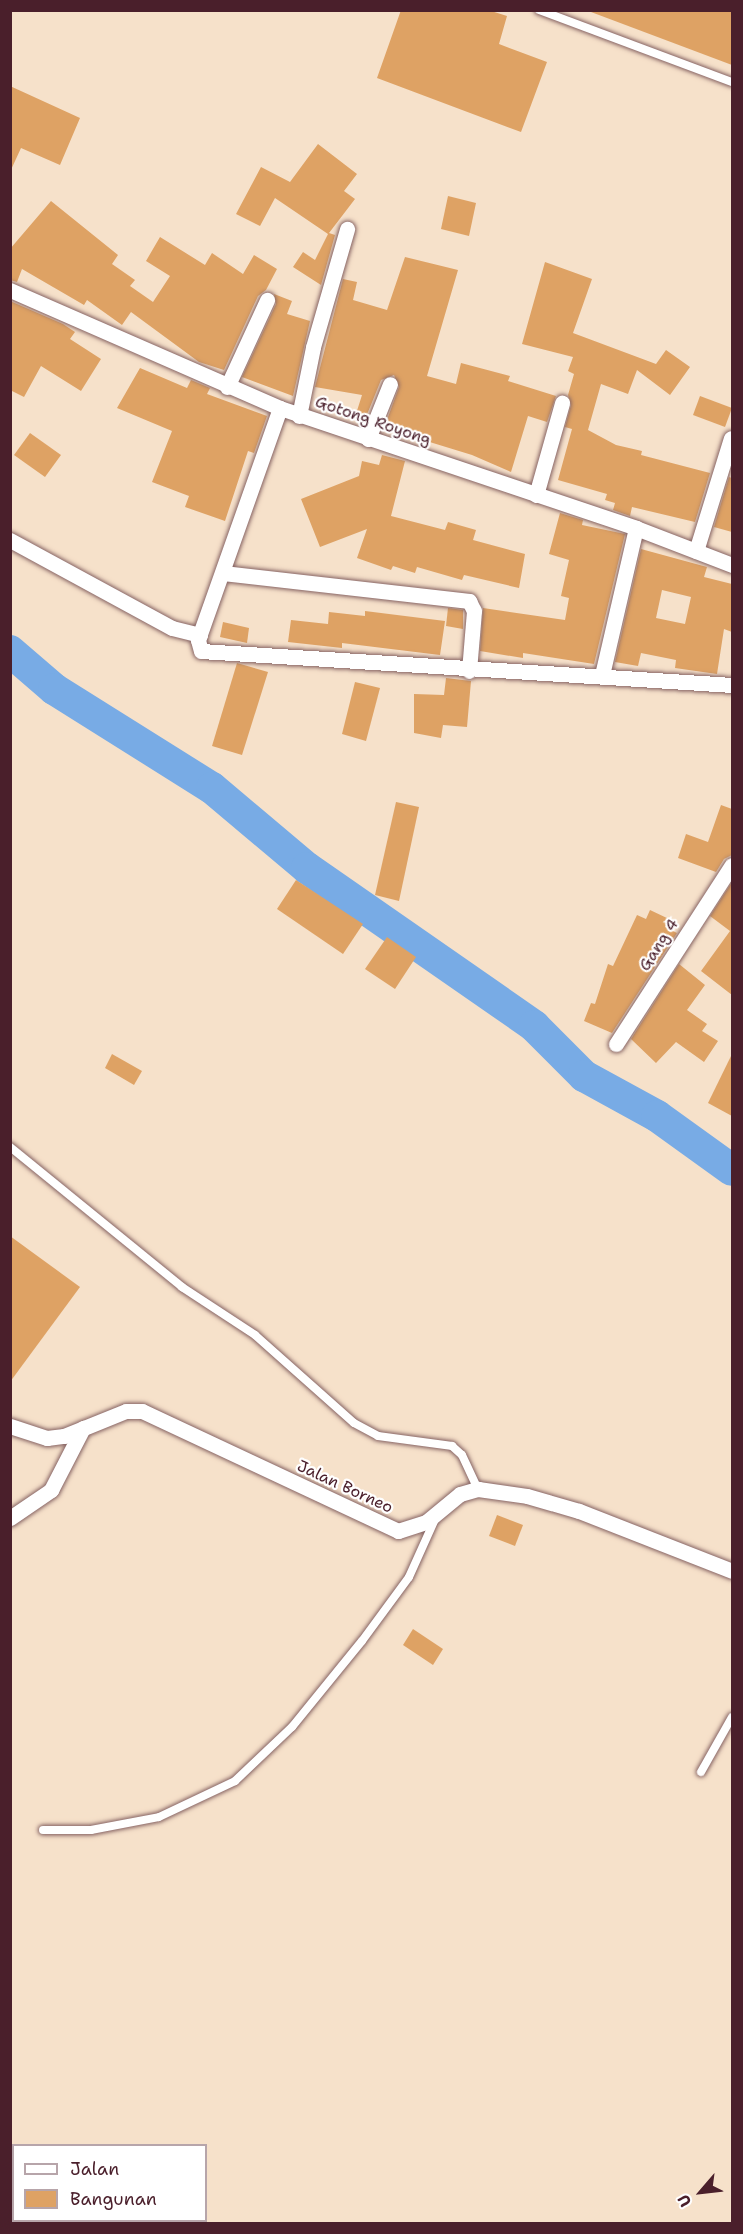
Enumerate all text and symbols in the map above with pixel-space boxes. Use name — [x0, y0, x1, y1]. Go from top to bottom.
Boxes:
street label: Gotong Royong — [313, 392, 433, 450]
street label: Gang 4 — [635, 915, 683, 975]
street label: Jalan Borneo — [294, 1456, 396, 1518]
legend — [12, 2144, 207, 2222]
text: Jalan — [70, 2157, 119, 2181]
north arrow — [671, 2162, 731, 2222]
text: Bangunan — [70, 2187, 157, 2211]
text: U — [673, 2191, 697, 2210]

